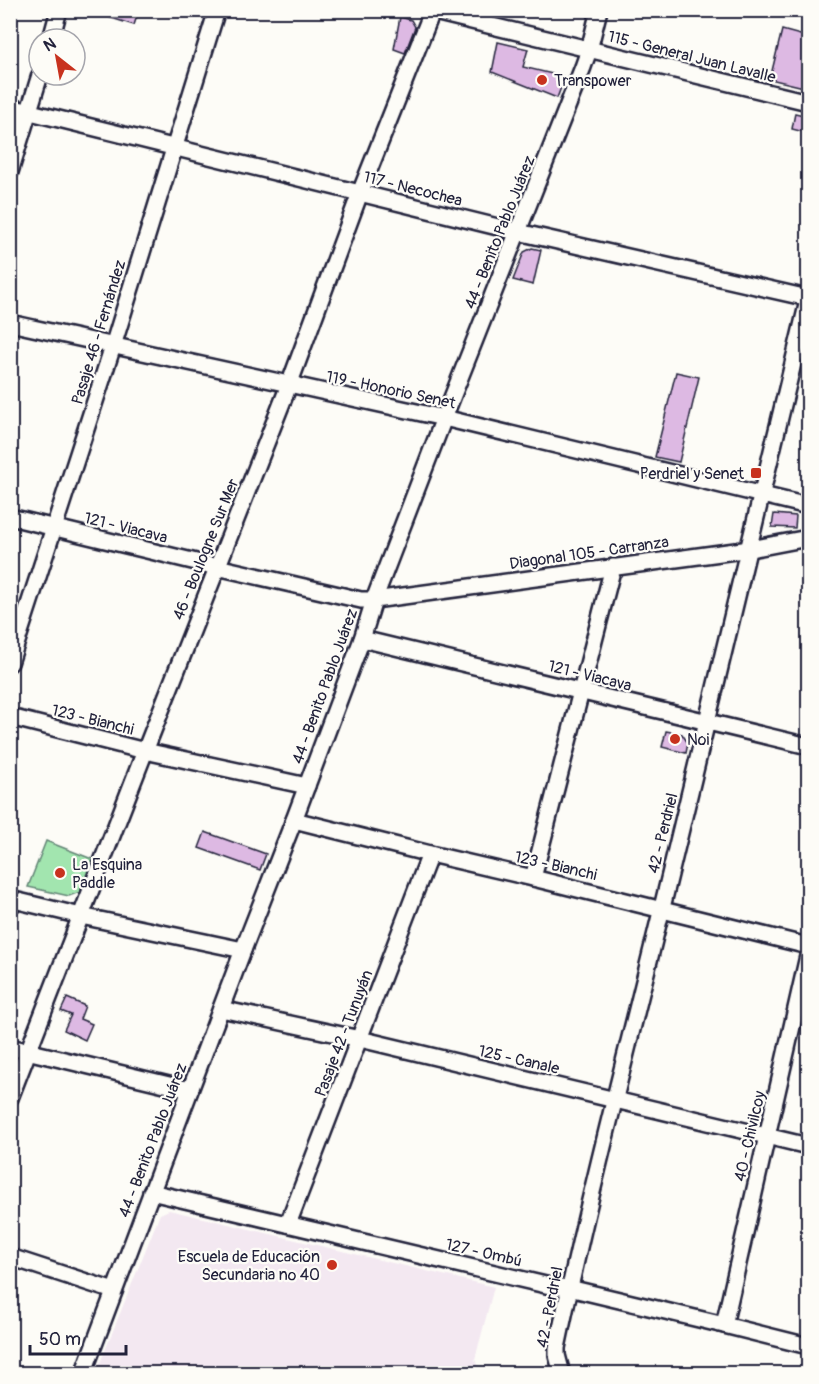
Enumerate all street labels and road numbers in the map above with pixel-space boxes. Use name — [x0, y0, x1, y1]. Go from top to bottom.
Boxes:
street label: 115 - General Juan Lavalle — [606, 26, 778, 88]
street label: 44 - Benito Pablo Juárez — [460, 153, 540, 312]
street label: 117 - Necochea — [361, 167, 464, 211]
street label: Pasaje 46 - Fernández — [67, 258, 130, 407]
street label: 119 - Honorio Senet — [324, 366, 458, 414]
street label: 46 - Boulogne Sur Mer — [168, 476, 244, 623]
street label: 121 - Viacava — [82, 508, 170, 548]
street label: Diagonal 105 - Carranza — [508, 532, 670, 574]
street label: 44 - Benito Pablo Juárez — [288, 606, 362, 767]
street label: 121 - Viacava — [546, 656, 634, 696]
street label: 123 - Bianchi — [50, 700, 136, 740]
street label: 42 - Perdriel — [643, 791, 683, 876]
street label: 123 - Bianchi — [513, 847, 599, 885]
street label: Pasaje 42 - Tunuyán — [311, 967, 377, 1100]
street label: 125 - Canale — [476, 1041, 561, 1079]
street label: 44 - Benito Pablo Juárez — [114, 1060, 192, 1220]
street label: 40 - Chivilcoy — [730, 1089, 770, 1183]
street label: 127 - Ombú — [444, 1234, 524, 1271]
street label: 42 - Perdriel — [532, 1265, 568, 1349]

